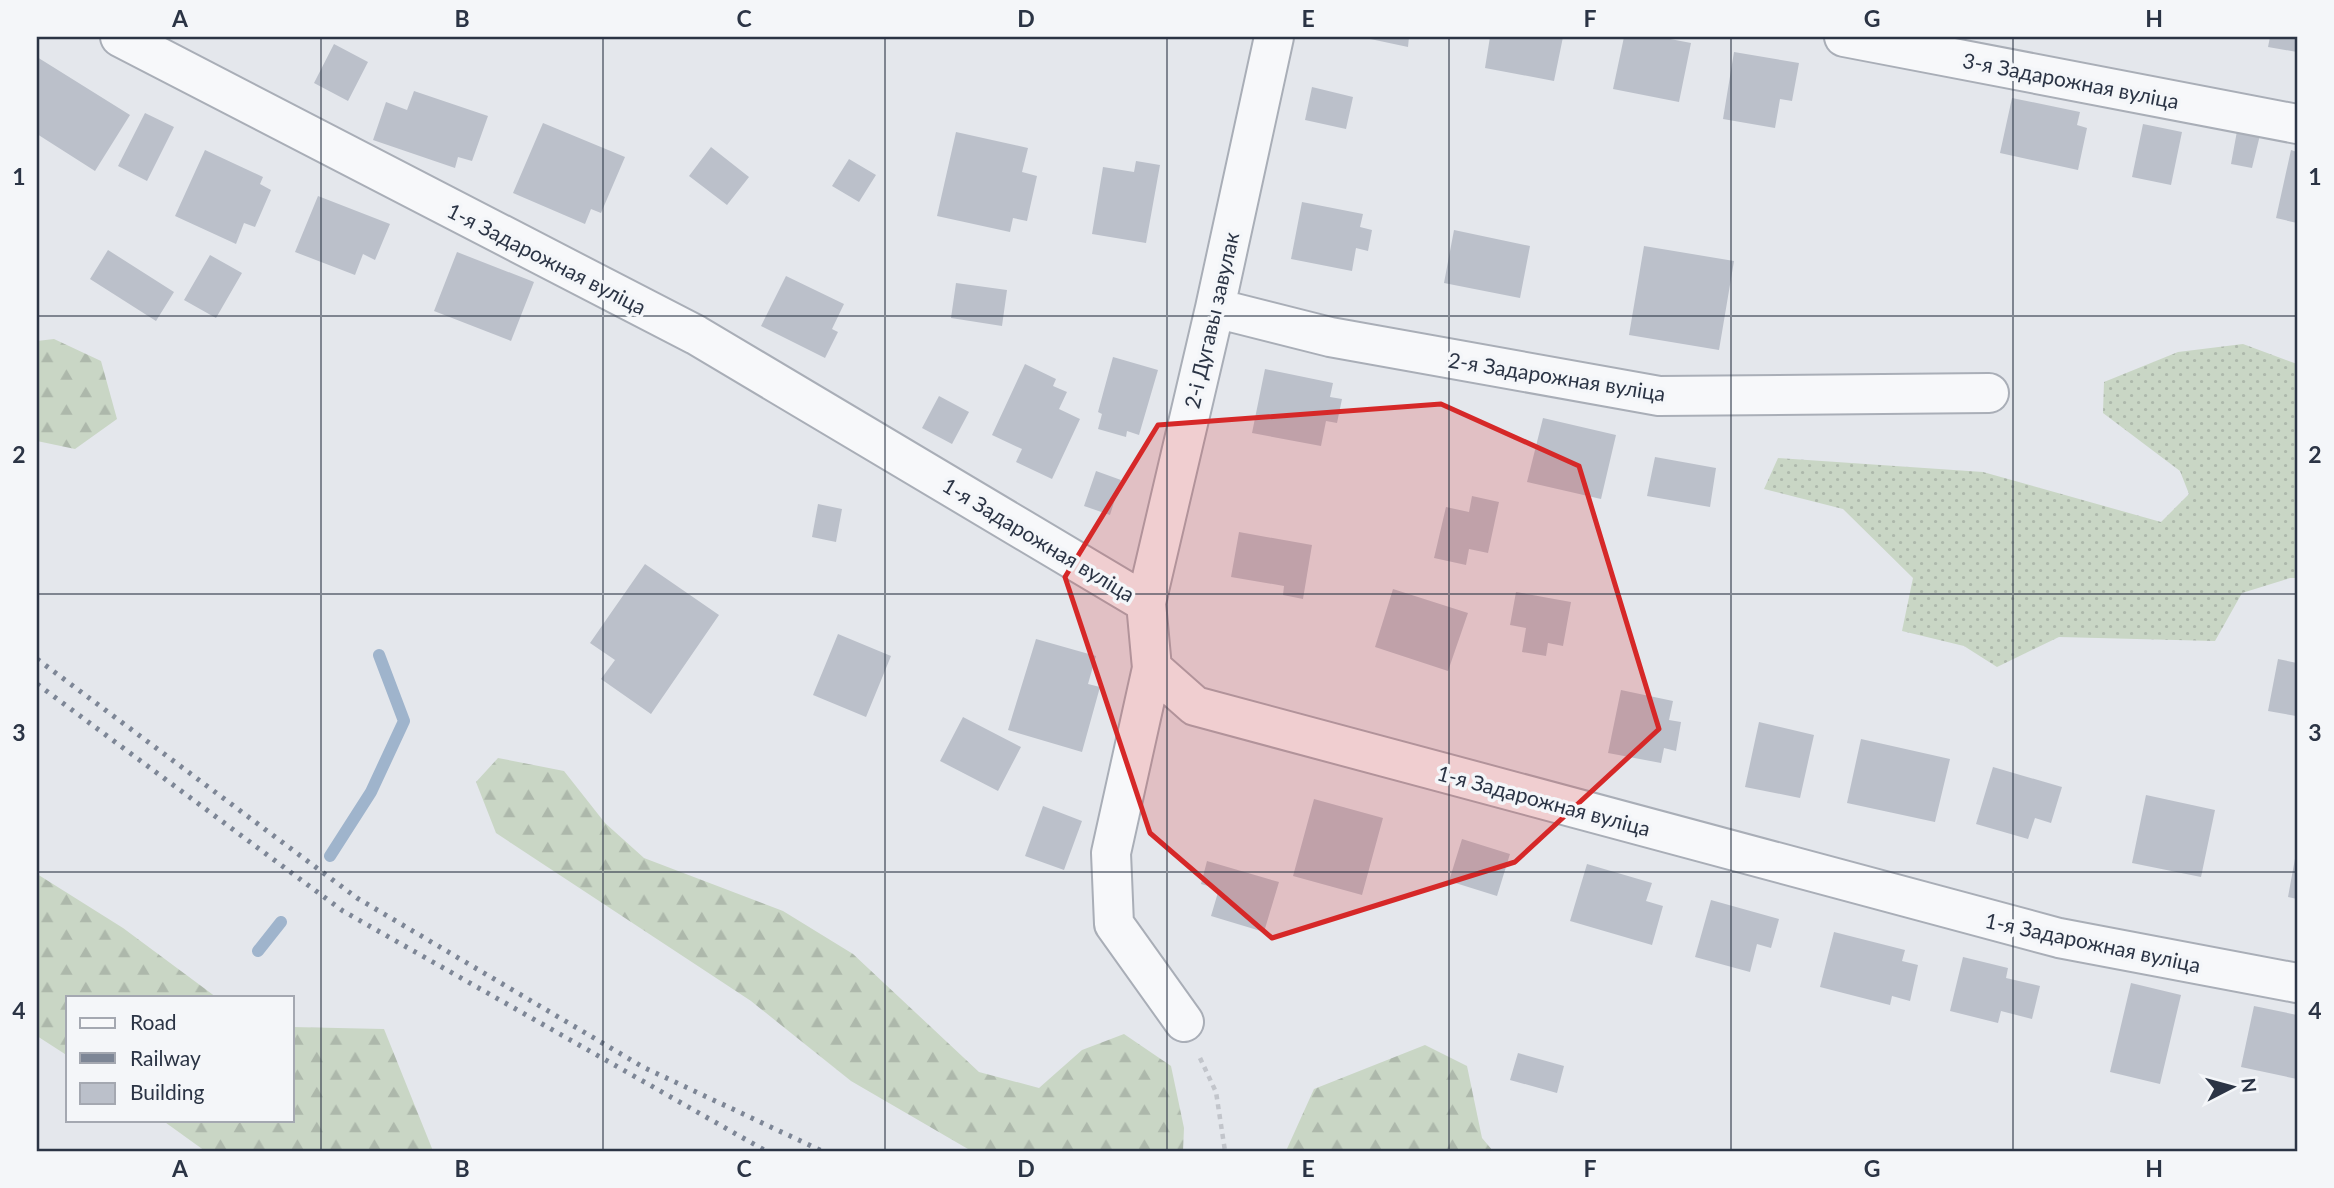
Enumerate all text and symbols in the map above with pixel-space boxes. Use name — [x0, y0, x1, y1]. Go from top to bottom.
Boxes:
text: A — [171, 4, 189, 32]
text: B — [454, 4, 470, 32]
text: C — [736, 4, 752, 32]
text: D — [1017, 4, 1035, 32]
text: E — [1301, 4, 1315, 32]
text: F — [1583, 4, 1597, 32]
text: G — [1864, 4, 1880, 32]
text: H — [2145, 4, 2163, 32]
street label: 3-я Задарожная вуліца — [1961, 47, 2181, 113]
text: 1 — [12, 162, 26, 190]
text: 1 — [2308, 162, 2322, 190]
street label: 1-я Задарожная вуліца — [443, 197, 651, 319]
street label: 2-і Дугавы завулак — [1179, 229, 1243, 411]
street label: 2-я Задарожная вуліца — [1447, 346, 1667, 406]
text: 2 — [12, 440, 26, 468]
text: 2 — [2308, 440, 2322, 468]
street label: 1-я Задарожная вуліца — [938, 472, 1140, 606]
text: 3 — [12, 718, 26, 746]
text: 3 — [2308, 718, 2322, 746]
street label: 1-я Задарожная вуліца — [1435, 759, 1653, 841]
street label: 1-я Задарожная вуліца — [1983, 907, 2203, 977]
text: 4 — [12, 996, 26, 1024]
legend — [66, 996, 294, 1122]
text: 4 — [2308, 996, 2322, 1024]
text: Road — [130, 1009, 177, 1034]
text: Railway — [130, 1045, 201, 1070]
north arrow — [2198, 1052, 2268, 1122]
text: N — [2237, 1077, 2262, 1094]
text: Building — [130, 1079, 205, 1104]
text: A — [171, 1154, 189, 1182]
text: B — [454, 1154, 470, 1182]
text: C — [736, 1154, 752, 1182]
text: D — [1017, 1154, 1035, 1182]
text: E — [1301, 1154, 1315, 1182]
text: F — [1583, 1154, 1597, 1182]
text: G — [1864, 1154, 1880, 1182]
text: H — [2145, 1154, 2163, 1182]

